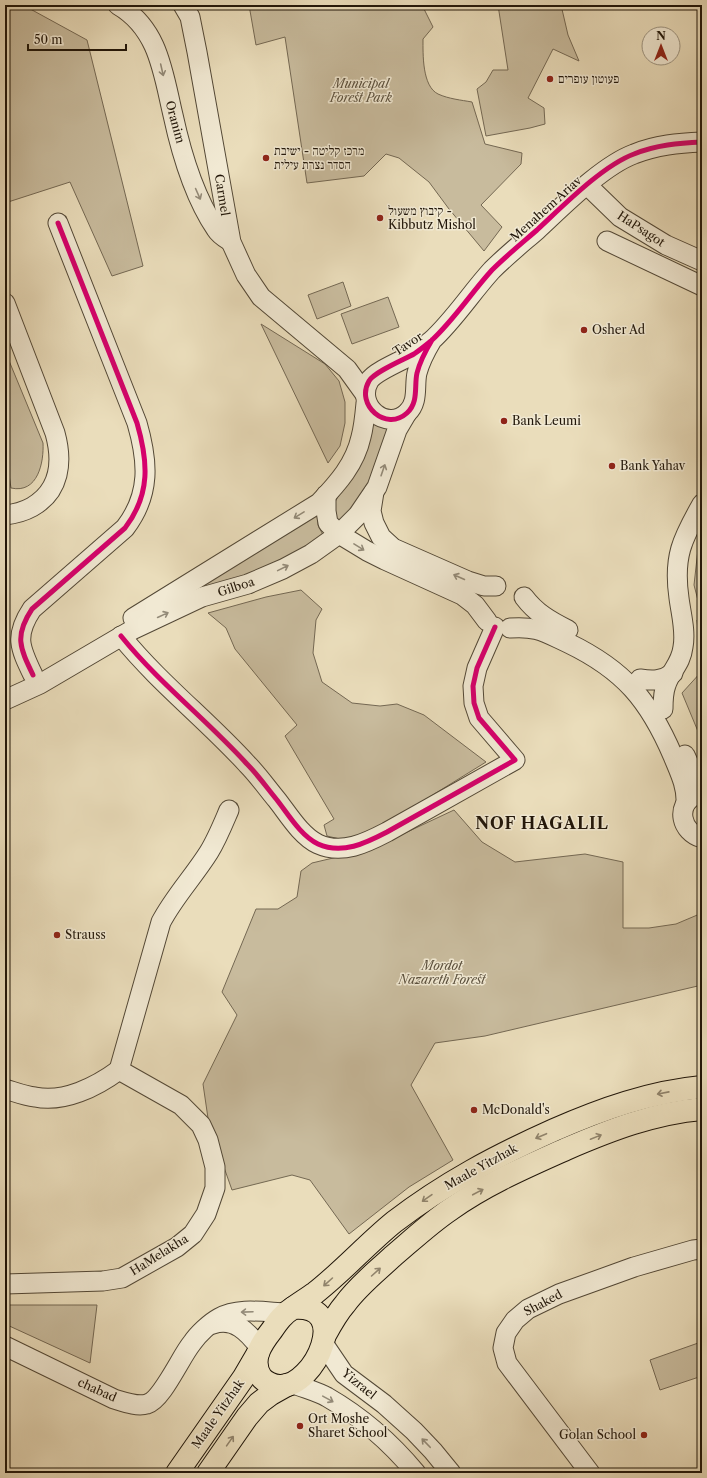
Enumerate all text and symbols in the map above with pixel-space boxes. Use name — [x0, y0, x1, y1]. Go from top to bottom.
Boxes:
scale bar — [28, 26, 126, 52]
north arrow — [641, 26, 681, 66]
text: N — [656, 29, 666, 43]
text: 50 m — [34, 32, 63, 47]
one-way arrow — [159, 63, 166, 76]
place label: פעוטון עופרים — [558, 71, 619, 86]
marker: פעוטון עופרים — [545, 74, 555, 84]
park label: Municipal Forest Park — [329, 76, 393, 105]
street label: Oranim — [163, 99, 188, 145]
place label: מרכז קליטה - ישיבת הסדר נצרת עילית — [274, 143, 364, 172]
marker: מרכז קליטה - ישיבת הסדר נצרת עילית — [261, 153, 271, 163]
street label: Menahem Ariav — [507, 172, 585, 245]
street label: Carmel — [212, 173, 233, 217]
one-way arrow — [195, 188, 203, 200]
place label: קיבוץ משעול - Kibbutz Mishol — [388, 203, 476, 232]
street label: HaPsagot — [615, 208, 669, 250]
marker: קיבוץ משעול - Kibbutz Mishol — [375, 213, 385, 223]
place label: Osher Ad — [592, 322, 646, 337]
marker: Osher Ad — [579, 325, 589, 335]
street label: Tavor — [390, 328, 425, 359]
place label: Bank Leumi — [512, 413, 581, 428]
marker: Bank Leumi — [499, 416, 509, 426]
place label: Bank Yahav — [620, 458, 686, 473]
marker: Bank Yahav — [607, 461, 617, 471]
one-way arrow — [380, 464, 387, 477]
one-way arrow — [294, 511, 305, 519]
one-way arrow — [353, 543, 365, 551]
one-way arrow — [277, 564, 289, 571]
street label: Gilboa — [216, 573, 257, 599]
one-way arrow — [453, 573, 465, 581]
one-way arrow — [156, 611, 168, 618]
district label: NOF HAGALIL — [475, 813, 609, 833]
place label: Strauss — [65, 927, 106, 942]
marker: Strauss — [52, 930, 62, 940]
park label: Mordot Nazareth Forest — [398, 958, 486, 987]
one-way arrow — [657, 1089, 670, 1097]
place label: McDonald's — [482, 1102, 550, 1117]
marker: McDonald's — [469, 1105, 479, 1115]
one-way arrow — [589, 1132, 601, 1140]
one-way arrow — [536, 1133, 548, 1140]
street label: Maale Yitzhak — [442, 1140, 521, 1193]
one-way arrow — [472, 1188, 484, 1195]
one-way arrow — [422, 1194, 433, 1202]
street label: HaMelakha — [127, 1230, 191, 1278]
one-way arrow — [371, 1267, 381, 1277]
one-way arrow — [323, 1277, 333, 1286]
street label: Shaked — [521, 1286, 565, 1319]
one-way arrow — [241, 1308, 254, 1316]
street label: Yizrael — [338, 1365, 380, 1402]
street label: chabad — [75, 1374, 120, 1405]
street label: Maale Yitzhak — [188, 1375, 248, 1451]
one-way arrow — [322, 1395, 334, 1403]
place label: Ort Moshe Sharet School — [308, 1411, 388, 1440]
marker: Ort Moshe Sharet School — [295, 1421, 305, 1431]
place label: Golan School — [559, 1427, 636, 1442]
marker: Golan School — [639, 1430, 649, 1440]
one-way arrow — [226, 1436, 234, 1447]
one-way arrow — [421, 1438, 431, 1448]

